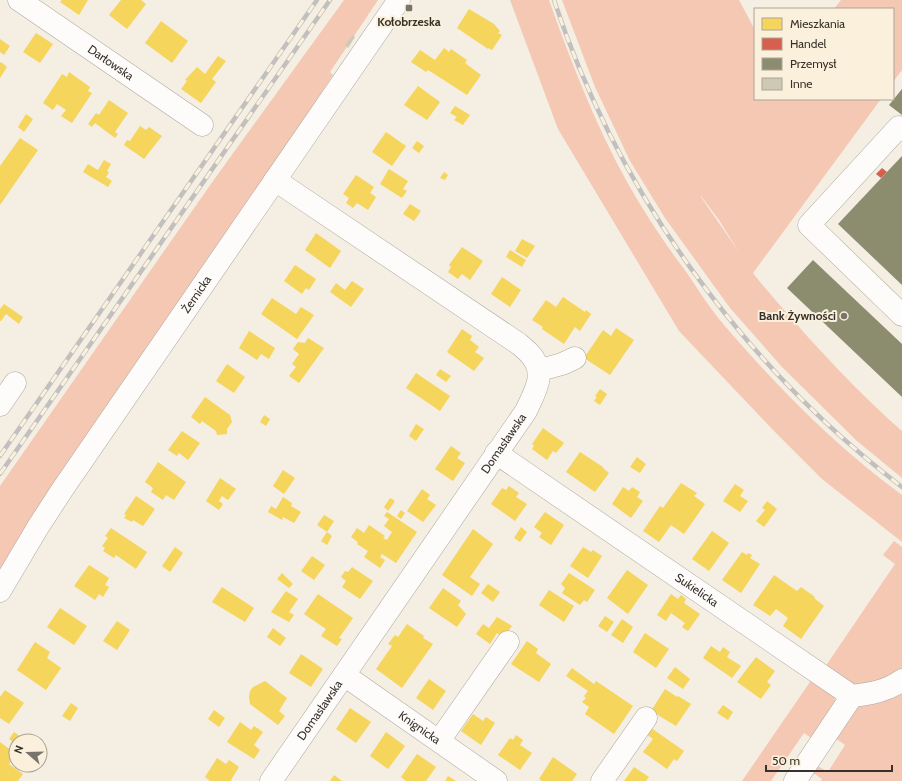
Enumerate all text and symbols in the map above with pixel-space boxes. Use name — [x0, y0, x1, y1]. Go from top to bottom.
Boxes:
marker: Kołobrzeska — [404, 3, 414, 13]
legend — [754, 8, 894, 100]
place label: Kołobrzeska — [377, 14, 441, 29]
text: Mieszkania — [790, 16, 845, 31]
text: Handel — [790, 36, 827, 51]
street label: Darłowska — [85, 41, 137, 83]
text: Przemysł — [790, 56, 837, 71]
text: Inne — [790, 76, 813, 91]
street label: Żernicka — [178, 272, 214, 316]
place label: Bank Żywności — [759, 308, 836, 323]
marker: Bank Żywności — [839, 311, 849, 321]
street label: Domasławska — [477, 410, 529, 476]
street label: Sukielicka — [672, 570, 722, 610]
street label: Domasławska — [293, 677, 345, 743]
street label: Knignicka — [396, 707, 444, 747]
north arrow — [8, 733, 48, 773]
text: N — [11, 744, 27, 756]
scale bar — [766, 747, 892, 773]
text: 50 m — [772, 753, 800, 768]

